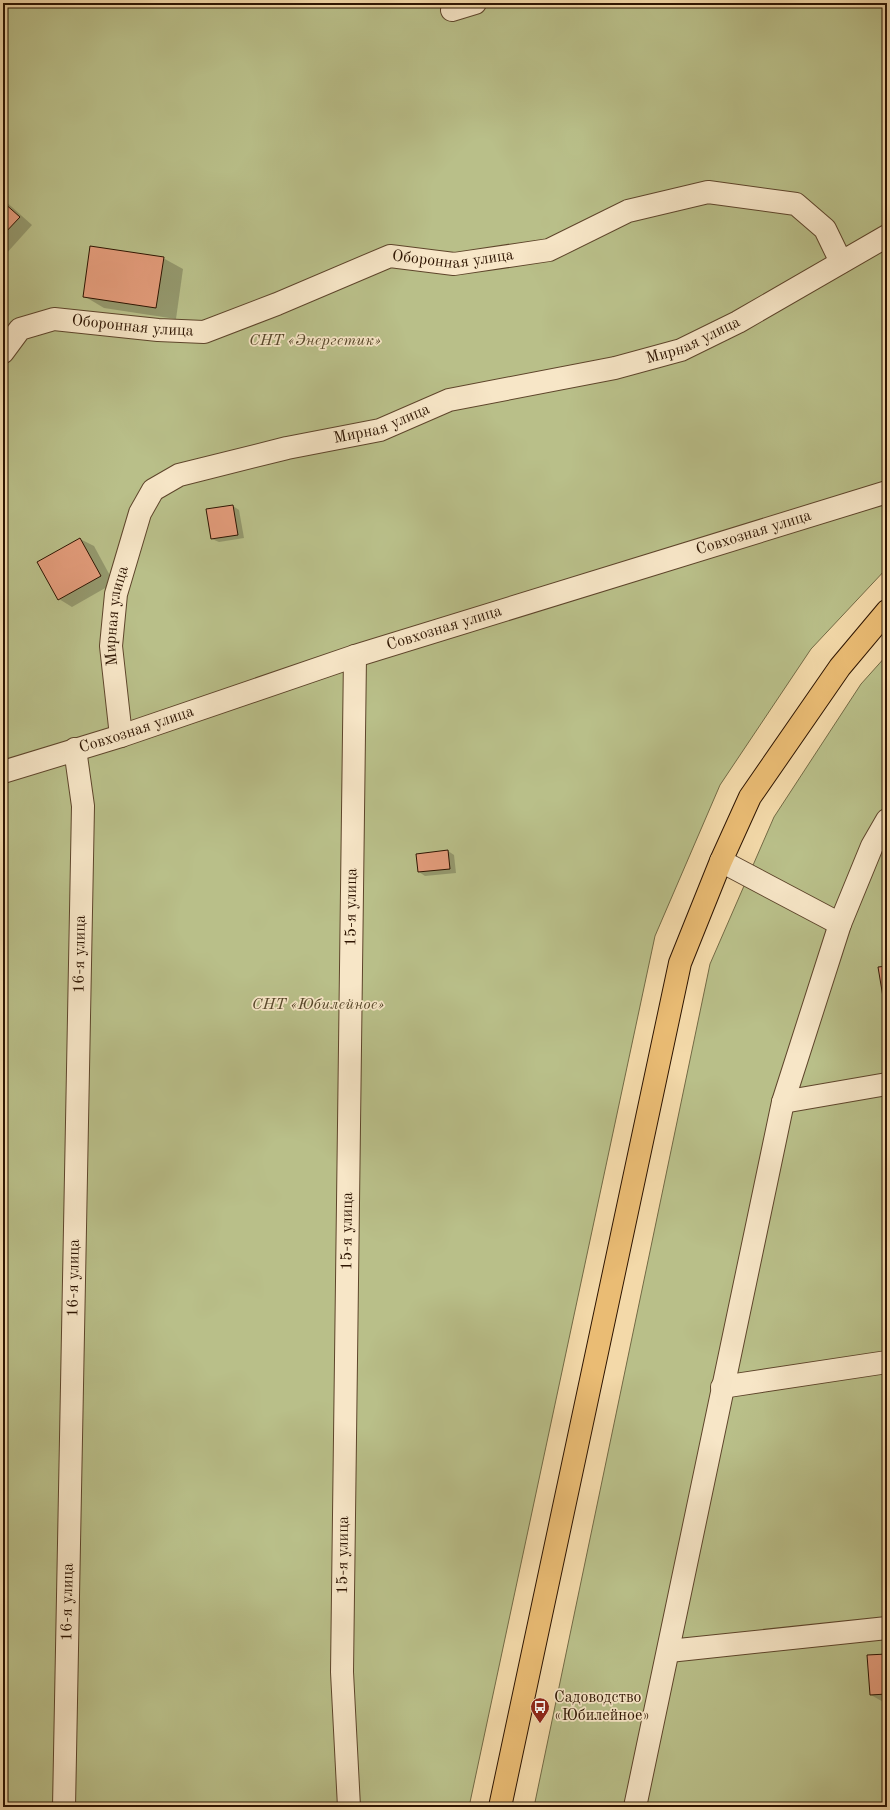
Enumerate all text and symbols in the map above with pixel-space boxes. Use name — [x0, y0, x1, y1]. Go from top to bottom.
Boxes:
street label: Оборонная улица — [391, 247, 515, 272]
street label: Оборонная улица — [71, 313, 194, 340]
street label: Мирная улица — [644, 314, 743, 367]
park label: СНТ «Энергетик» — [249, 333, 381, 349]
street label: Мирная улица — [332, 401, 432, 447]
street label: Совхозная улица — [694, 508, 813, 558]
street label: Мирная улица — [103, 564, 132, 667]
street label: Совхозная улица — [385, 603, 504, 654]
street label: Совхозная улица — [77, 704, 196, 756]
street label: 15-я улица — [343, 868, 360, 946]
street label: 16-я улица — [71, 915, 89, 993]
park label: СНТ «Юбилейное» — [252, 997, 384, 1013]
street label: 15-я улица — [339, 1192, 356, 1270]
street label: 16-я улица — [65, 1239, 83, 1317]
street label: 15-я улица — [335, 1516, 352, 1594]
street label: 16-я улица — [59, 1563, 77, 1641]
place label: Садоводство «Юбилейное» — [554, 1690, 650, 1724]
bus stop icon: Садоводство «Юбилейное» — [529, 1696, 551, 1724]

